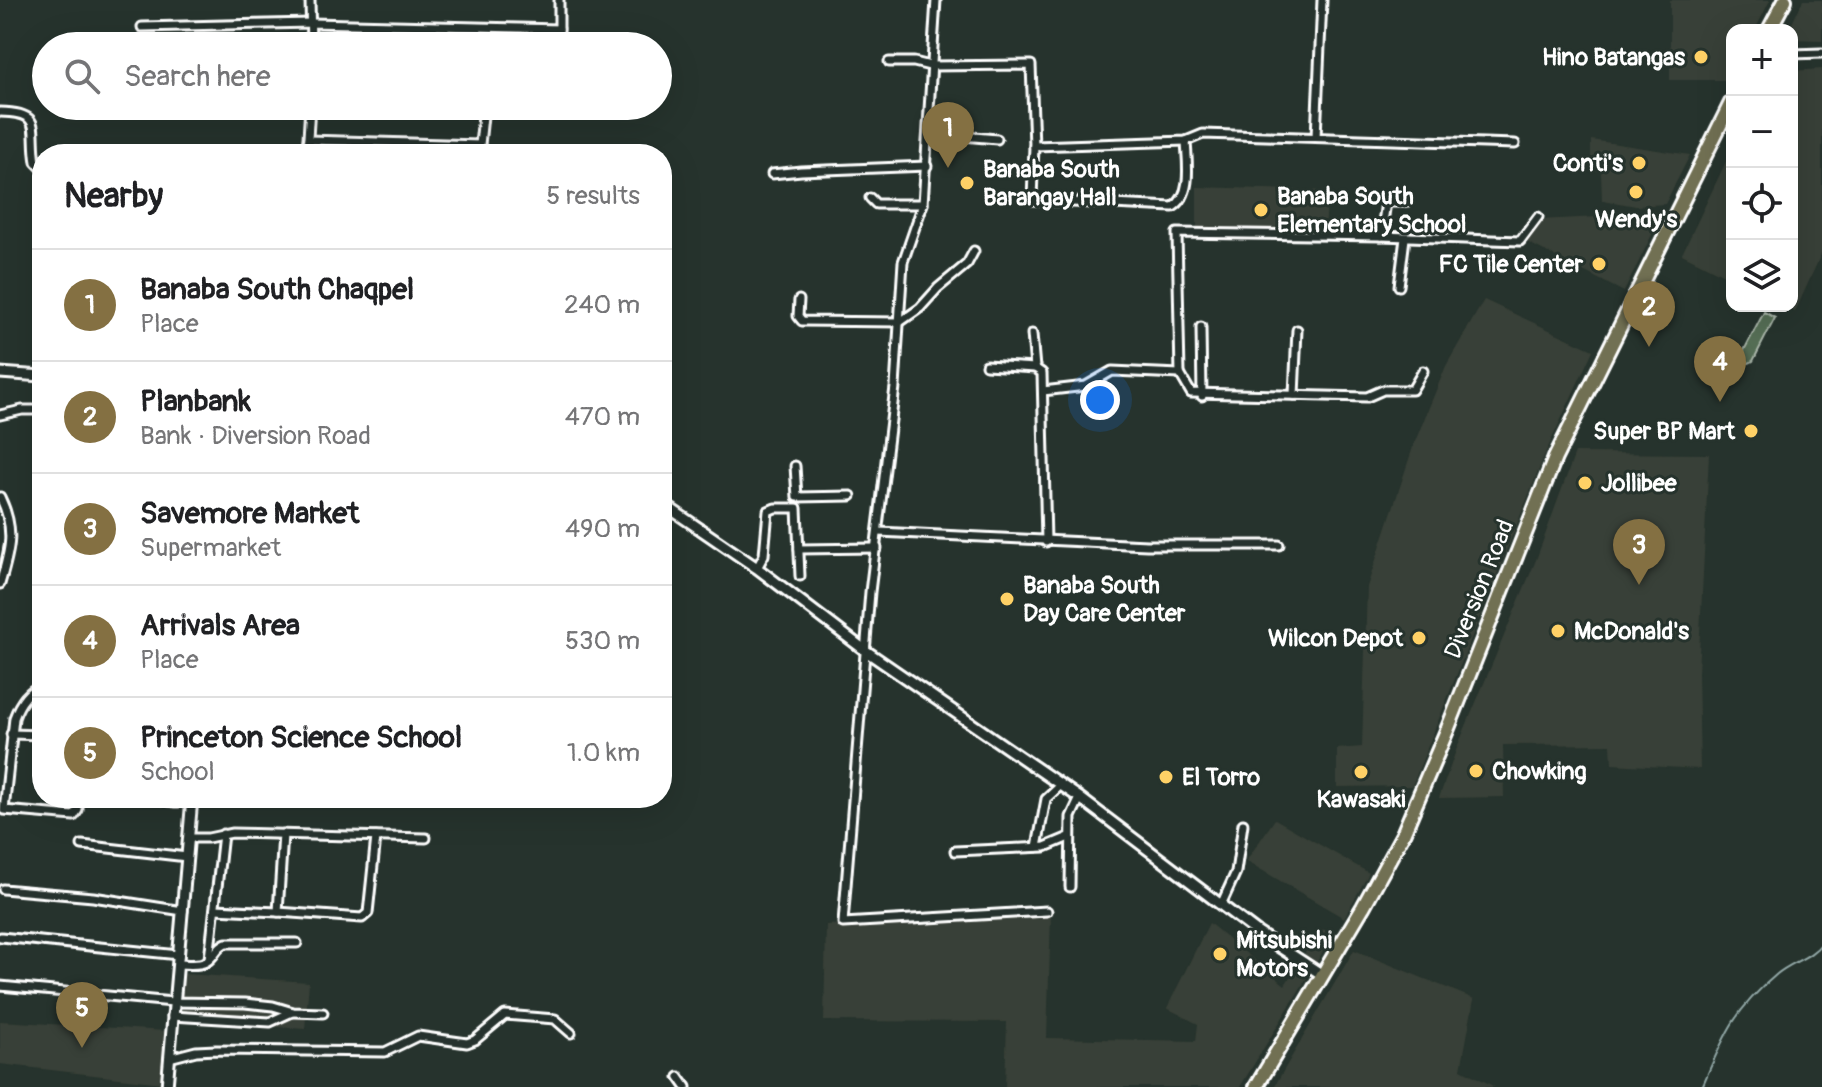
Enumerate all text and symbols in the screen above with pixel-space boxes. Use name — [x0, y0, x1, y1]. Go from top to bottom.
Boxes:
map controls — [1726, 24, 1798, 312]
button: + — [1726, 24, 1798, 96]
search box — [32, 32, 672, 120]
place label: Hino Batangas — [1542, 43, 1685, 72]
marker: Hino Batangas — [1692, 48, 1710, 66]
icon: search — [60, 54, 104, 98]
text: Search here — [124, 58, 271, 95]
button: − — [1726, 96, 1798, 168]
pin: 1 — [922, 102, 974, 168]
place label: Conti's — [1553, 149, 1623, 178]
marker: Conti's — [1630, 154, 1648, 172]
place label: Banaba South Barangay Hall — [983, 155, 1120, 212]
button: locate — [1726, 168, 1798, 240]
marker: Banaba South Barangay Hall — [958, 174, 976, 192]
text: Nearby — [64, 175, 163, 218]
text: 5 results — [546, 180, 640, 212]
place label: Banaba South Elementary School — [1277, 182, 1467, 239]
marker: Wendy's — [1627, 183, 1645, 201]
marker: Banaba South Elementary School — [1252, 201, 1270, 219]
place label: Wendy's — [1595, 205, 1677, 234]
button: layers — [1726, 240, 1798, 312]
place label: FC Tile Center — [1439, 250, 1583, 279]
marker: FC Tile Center — [1590, 255, 1608, 273]
text: Banaba South Chaqpel — [140, 271, 414, 308]
pin: 2 — [1623, 281, 1675, 347]
text: 1 — [85, 289, 95, 321]
text: 240 m — [564, 289, 640, 321]
text: Place — [140, 308, 199, 340]
pin: 4 — [1694, 336, 1746, 402]
your location — [1080, 380, 1120, 420]
text: Planbank — [140, 383, 251, 420]
text: 2 — [83, 401, 97, 433]
text: 470 m — [565, 401, 640, 433]
place label: Super BP Mart — [1593, 417, 1736, 446]
text: Bank · Diversion Road — [140, 420, 371, 452]
marker: Super BP Mart — [1742, 422, 1760, 440]
place label: Jollibee — [1601, 469, 1678, 498]
marker: Jollibee — [1576, 474, 1594, 492]
text: Savemore Market — [140, 495, 359, 532]
text: 3 — [83, 513, 97, 545]
text: 490 m — [565, 513, 640, 545]
street label: Diversion Road — [1438, 515, 1521, 663]
pin: 3 — [1613, 519, 1665, 585]
text: Supermarket — [140, 532, 281, 564]
place label: Banaba South Day Care Center — [1023, 571, 1186, 628]
marker: Banaba South Day Care Center — [998, 590, 1016, 608]
text: Arrivals Area — [140, 607, 300, 644]
place label: McDonald's — [1574, 617, 1689, 646]
marker: McDonald's — [1549, 622, 1567, 640]
place label: Wilcon Depot — [1268, 624, 1404, 653]
text: 4 — [82, 625, 98, 657]
text: 530 m — [565, 625, 640, 657]
marker: Wilcon Depot — [1410, 629, 1428, 647]
text: Place — [140, 644, 199, 676]
text: Princeton Science School — [140, 719, 462, 756]
text: 5 — [83, 737, 97, 769]
text: 1.0 km — [567, 737, 640, 769]
text: School — [140, 756, 215, 788]
place label: Chowking — [1492, 757, 1587, 786]
marker: Chowking — [1467, 762, 1485, 780]
place label: El Torro — [1182, 763, 1260, 792]
marker: Kawasaki — [1352, 763, 1370, 781]
marker: El Torro — [1157, 768, 1175, 786]
place label: Kawasaki — [1316, 785, 1406, 814]
place label: Mitsubishi Motors — [1236, 926, 1332, 983]
marker: Mitsubishi Motors — [1211, 945, 1229, 963]
pin: 5 — [56, 982, 108, 1048]

